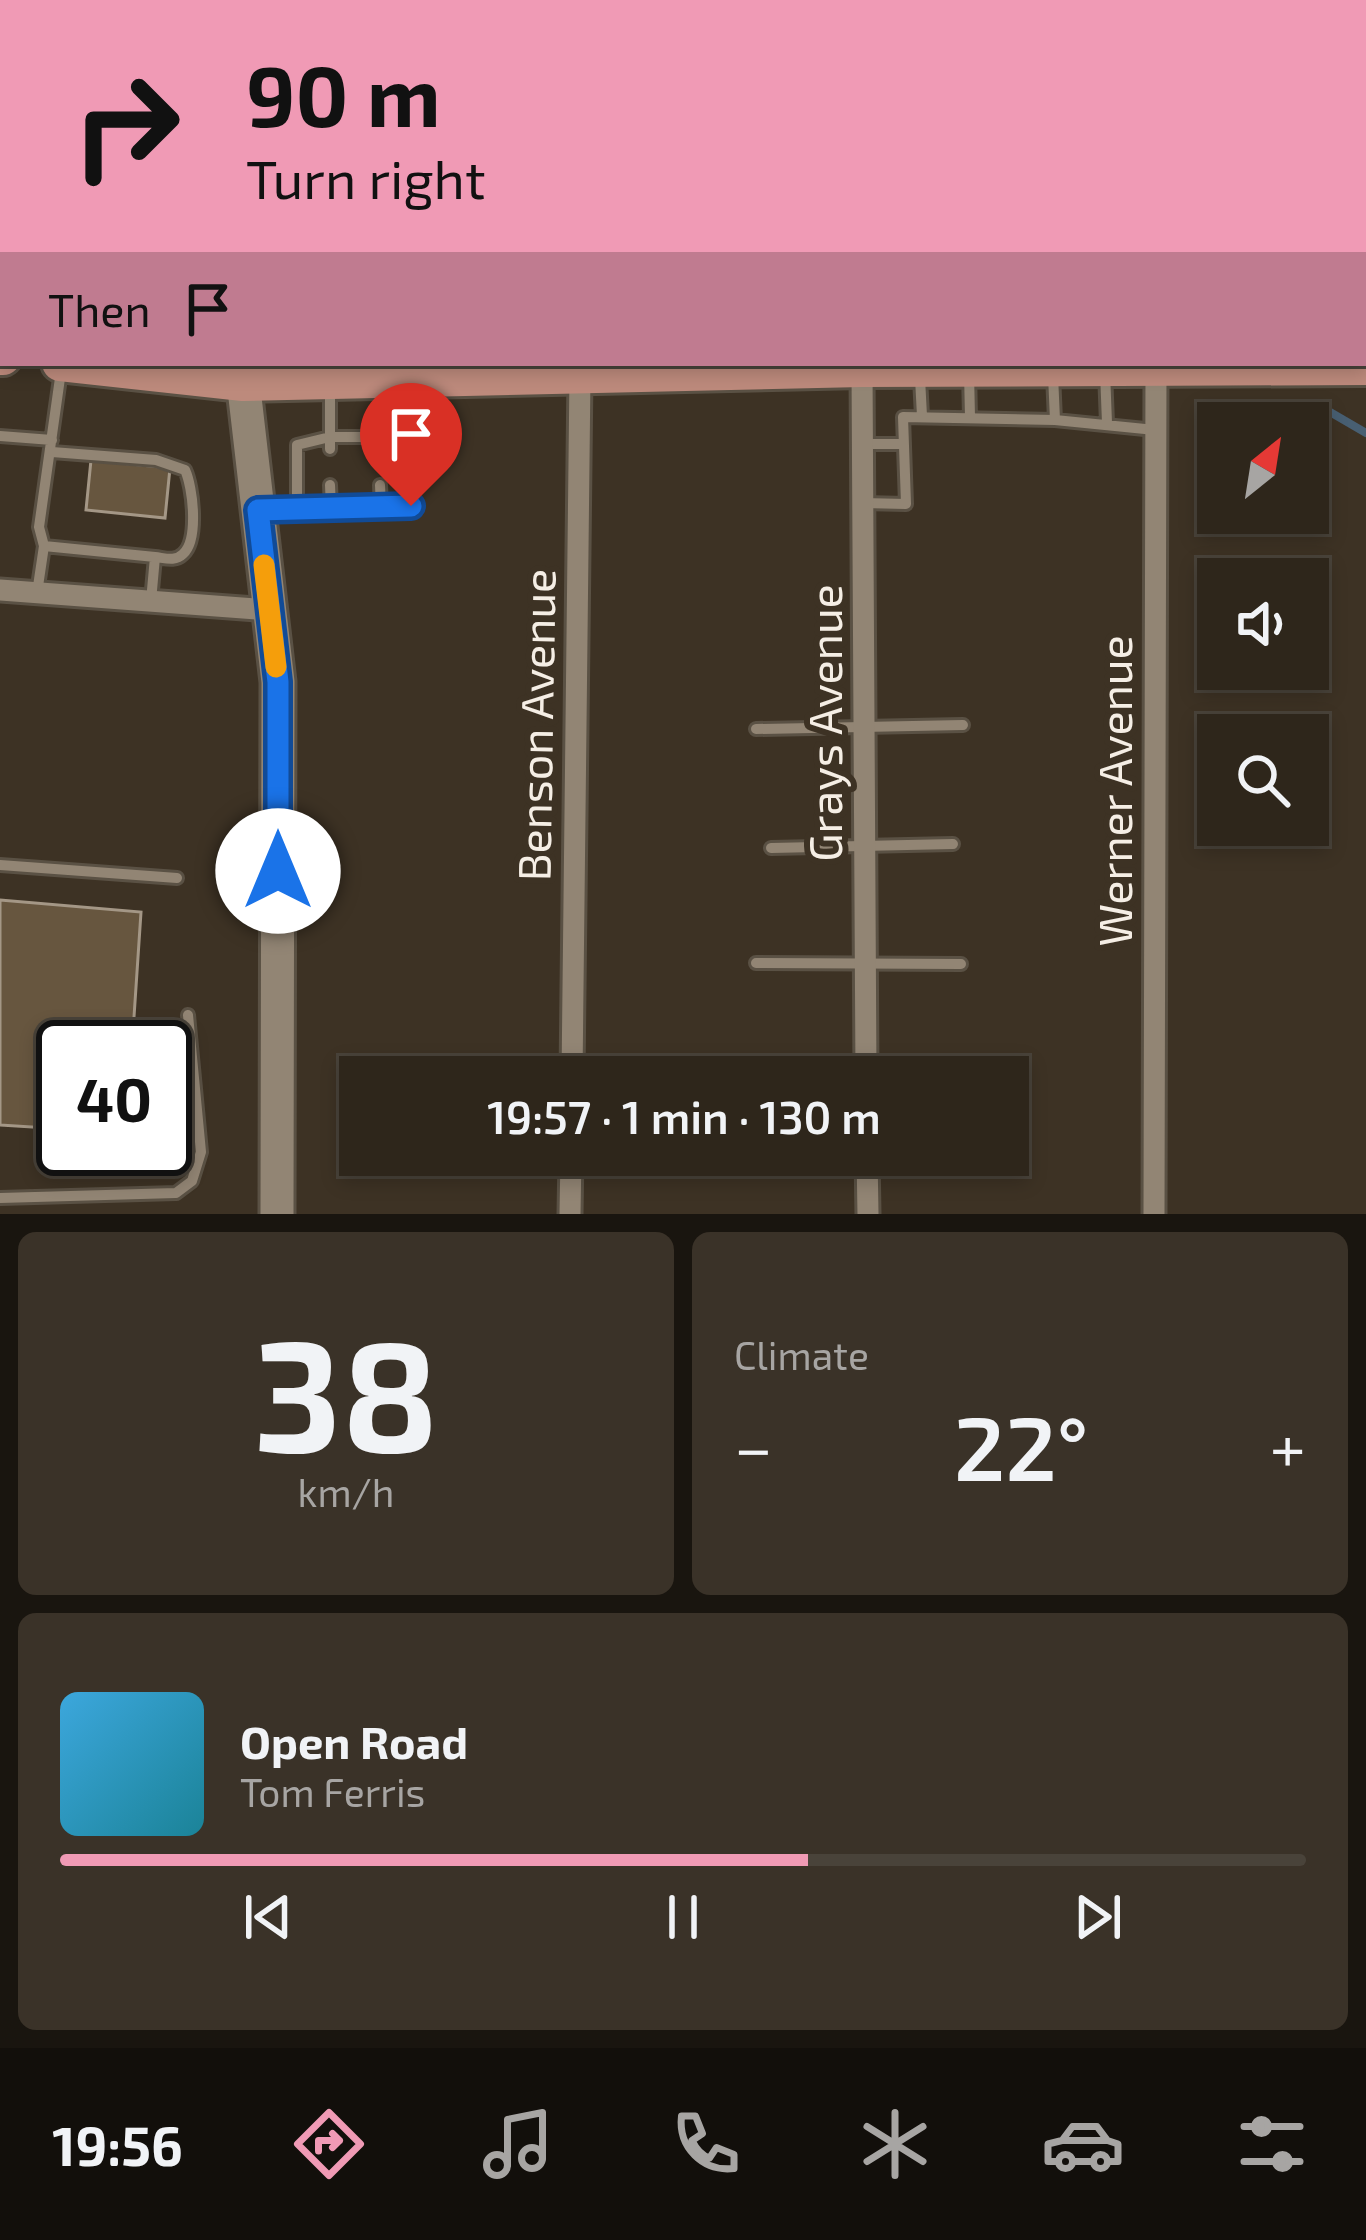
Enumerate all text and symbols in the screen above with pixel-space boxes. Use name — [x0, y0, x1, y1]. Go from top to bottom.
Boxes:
text: 90 m — [246, 43, 441, 144]
icon: right — [48, 48, 204, 204]
text: Turn right — [246, 145, 486, 210]
icon: arrive — [175, 276, 241, 342]
text: Then — [48, 282, 151, 336]
pin — [360, 383, 462, 506]
icon: arrive — [378, 401, 444, 467]
north arrow — [1197, 402, 1329, 534]
map controls — [1197, 402, 1329, 846]
button: sound — [1197, 558, 1329, 690]
street label: Benson Avenue — [505, 568, 565, 882]
street label: Grays Avenue — [797, 584, 851, 862]
street label: Werner Avenue — [1087, 635, 1141, 947]
button: search — [1197, 714, 1329, 846]
position arrow — [215, 808, 341, 934]
speed limit sign: 40 — [36, 1020, 192, 1176]
text: 19:57 · 1 min · 130 m — [487, 1089, 881, 1143]
text: 38 — [253, 1296, 439, 1483]
text: Climate — [734, 1331, 869, 1378]
text: 22° — [954, 1391, 1089, 1499]
text: − — [734, 1406, 773, 1485]
text: + — [1270, 1406, 1306, 1485]
text: km/h — [298, 1468, 394, 1515]
text: Open Road — [240, 1714, 468, 1768]
text: Tom Ferris — [240, 1768, 425, 1815]
icon: previous — [235, 1884, 301, 1950]
icon: pause — [650, 1884, 716, 1950]
icon: next — [1065, 1884, 1131, 1950]
icon: directions — [287, 2102, 371, 2186]
icon: music — [476, 2102, 560, 2186]
icon: phone — [664, 2102, 748, 2186]
icon: climate — [853, 2102, 937, 2186]
icon: car — [1041, 2102, 1125, 2186]
icon: filters — [1230, 2102, 1314, 2186]
text: 19:56 — [52, 2112, 183, 2177]

